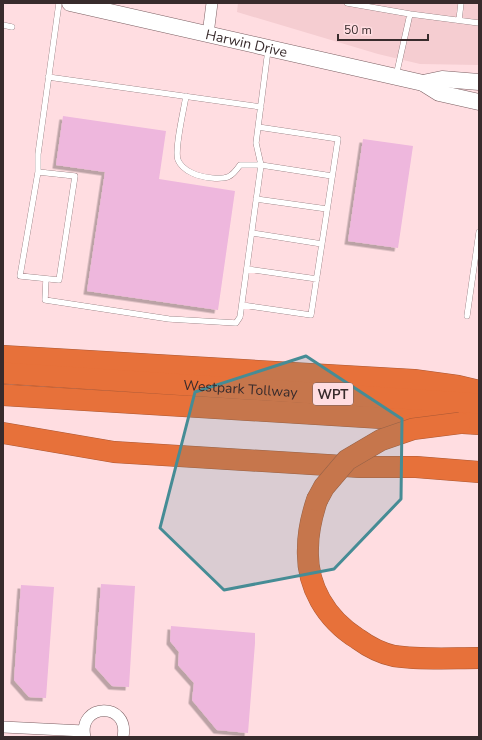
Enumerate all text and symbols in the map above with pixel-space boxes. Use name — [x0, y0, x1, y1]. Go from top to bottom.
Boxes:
scale bar — [338, 16, 428, 42]
text: 50 m — [344, 22, 372, 38]
street label: Harwin Drive — [204, 25, 289, 62]
street label: Westpark Tollway — [183, 376, 299, 402]
road number: WPT — [313, 383, 353, 405]

